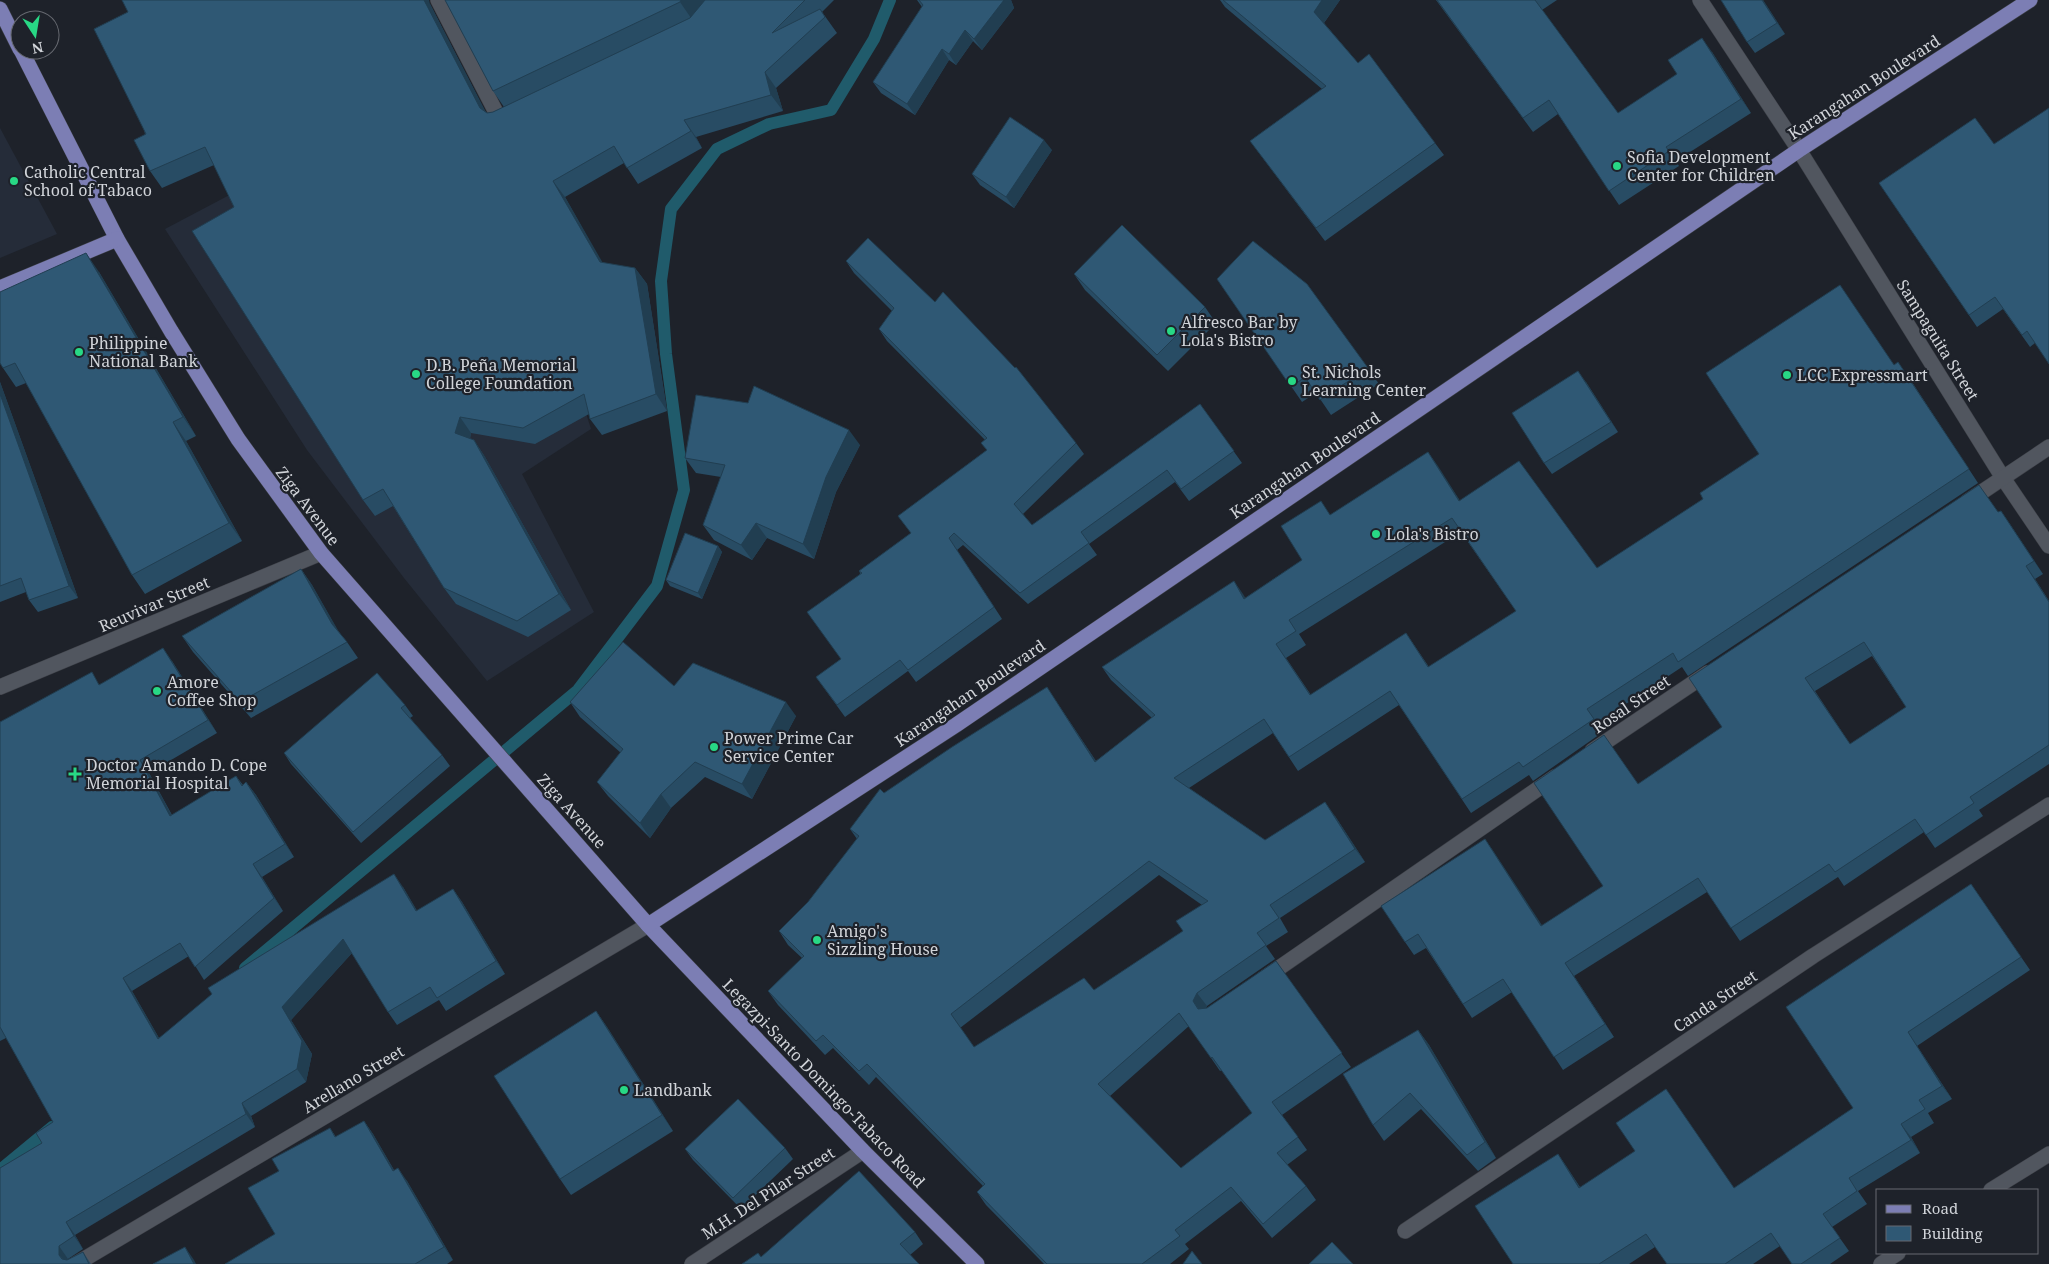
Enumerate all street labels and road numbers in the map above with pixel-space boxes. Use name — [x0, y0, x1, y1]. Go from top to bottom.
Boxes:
street label: Karangahan Boulevard — [1784, 29, 1944, 144]
street label: Sampaguita Street — [1892, 275, 1984, 405]
street label: Karangahan Boulevard — [1225, 406, 1385, 524]
street label: Ziga Avenue — [271, 462, 345, 550]
street label: Reuvivar Street — [95, 571, 213, 637]
street label: Karangahan Boulevard — [890, 634, 1050, 752]
street label: Rosal Street — [1588, 670, 1675, 738]
street label: Ziga Avenue — [533, 769, 611, 853]
street label: Canda Street — [1669, 965, 1762, 1037]
street label: Legazpi-Santo Domingo-Tabaco Road — [718, 974, 930, 1192]
street label: Arellano Street — [298, 1040, 408, 1118]
street label: M.H. Del Pilar Street — [697, 1142, 839, 1244]

